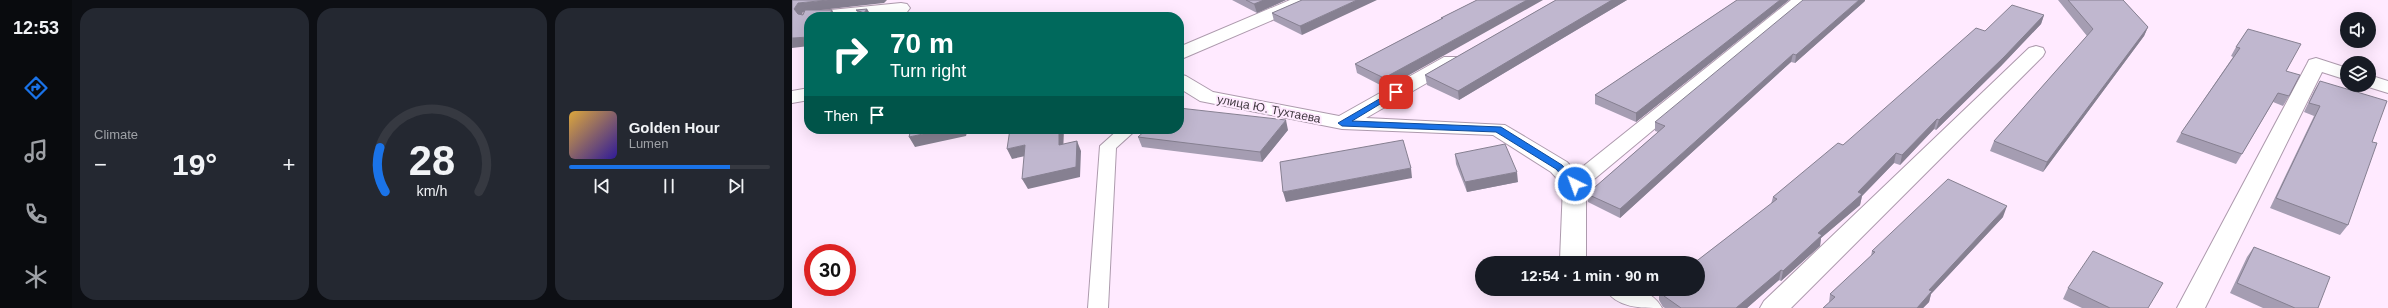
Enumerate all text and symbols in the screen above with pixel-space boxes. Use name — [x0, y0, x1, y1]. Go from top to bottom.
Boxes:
map controls — [2340, 12, 2376, 92]
button: sound — [2340, 12, 2376, 48]
text: 12:53 — [13, 18, 59, 38]
icon: right — [824, 28, 876, 80]
text: 70 m — [890, 28, 954, 59]
button: layers — [2340, 56, 2376, 92]
text: Turn right — [890, 61, 966, 81]
icon: directions — [22, 74, 50, 102]
pin — [1379, 75, 1413, 109]
icon: arrive — [1385, 81, 1407, 103]
street label: улица Ю. Тухтаева — [1216, 92, 1322, 126]
icon: arrive — [866, 104, 888, 126]
text: Then — [824, 107, 858, 124]
text: Golden Hour — [629, 119, 719, 136]
text: Climate — [94, 127, 138, 142]
text: Lumen — [629, 136, 668, 151]
icon: music — [22, 137, 50, 165]
text: 28 — [409, 137, 455, 184]
text: 19° — [172, 148, 217, 181]
text: − — [94, 152, 107, 177]
text: + — [282, 152, 295, 177]
position arrow — [1554, 163, 1596, 205]
icon: previous — [591, 175, 613, 197]
icon: pause — [658, 175, 680, 197]
icon: next — [725, 175, 747, 197]
text: km/h — [417, 183, 448, 199]
icon: phone — [22, 200, 50, 228]
speed limit sign: 30 — [804, 244, 856, 296]
icon: climate — [22, 263, 50, 291]
text: 12:54 · 1 min · 90 m — [1521, 267, 1659, 284]

